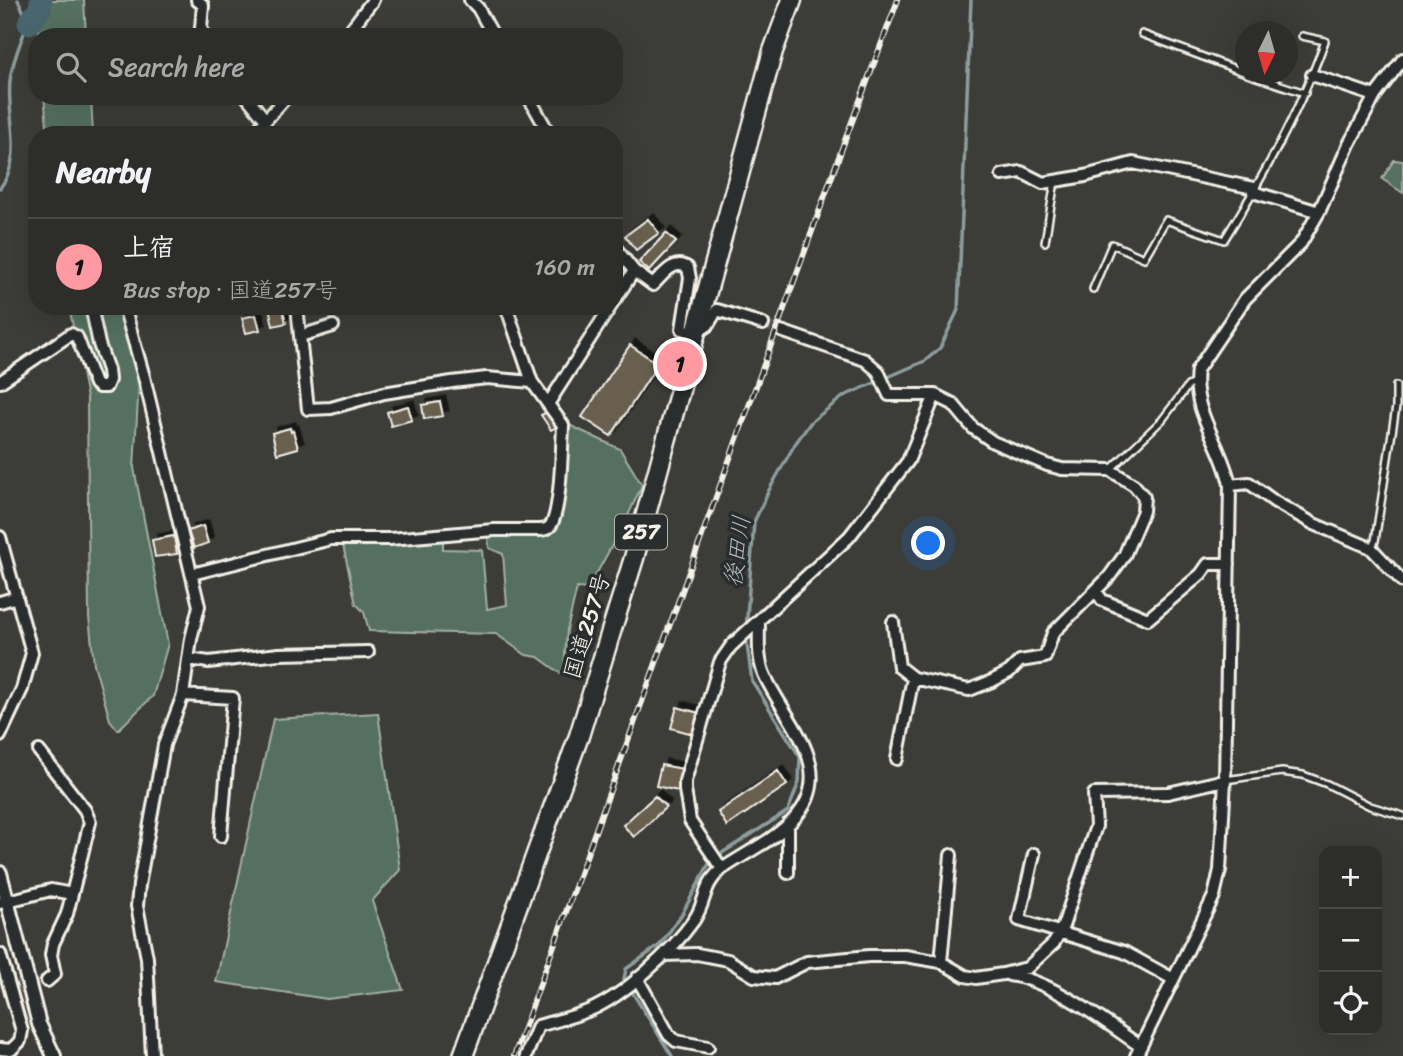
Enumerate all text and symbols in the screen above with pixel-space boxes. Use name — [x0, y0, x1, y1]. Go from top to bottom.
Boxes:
north arrow — [1235, 21, 1298, 84]
search box — [28, 28, 623, 105]
text: Search here — [108, 44, 245, 90]
icon: search — [52, 48, 90, 86]
text: Nearby — [56, 145, 151, 199]
text: 上宿 — [123, 224, 175, 270]
text: 1 — [74, 247, 84, 288]
text: 160 m — [534, 247, 595, 288]
text: Bus stop · 国道257号 — [123, 270, 338, 311]
pin: 1 — [657, 338, 703, 390]
water label: 後田川 — [711, 512, 763, 590]
road number: 257 — [615, 514, 667, 550]
your location — [911, 526, 945, 560]
street label: 国道257号 — [551, 568, 623, 684]
map controls — [1319, 846, 1382, 1035]
button: + — [1319, 846, 1382, 909]
button: − — [1319, 909, 1382, 972]
button: locate — [1319, 972, 1382, 1035]

